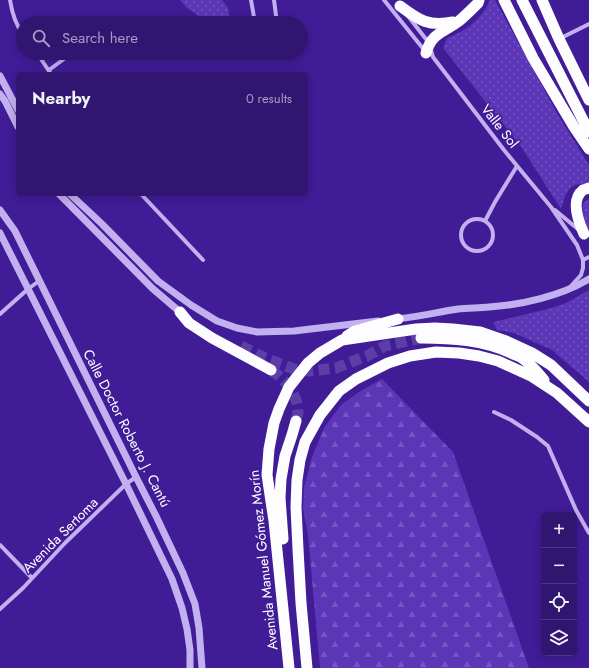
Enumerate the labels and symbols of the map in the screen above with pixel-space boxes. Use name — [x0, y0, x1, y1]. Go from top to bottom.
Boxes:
street label: Valle Sol — [476, 100, 524, 152]
street label: Calle Doctor Roberto J. Cantú — [78, 346, 176, 510]
street label: Avenida Manuel Gómez Morín — [244, 469, 282, 651]
street label: Avenida Sertoma — [18, 493, 102, 577]

